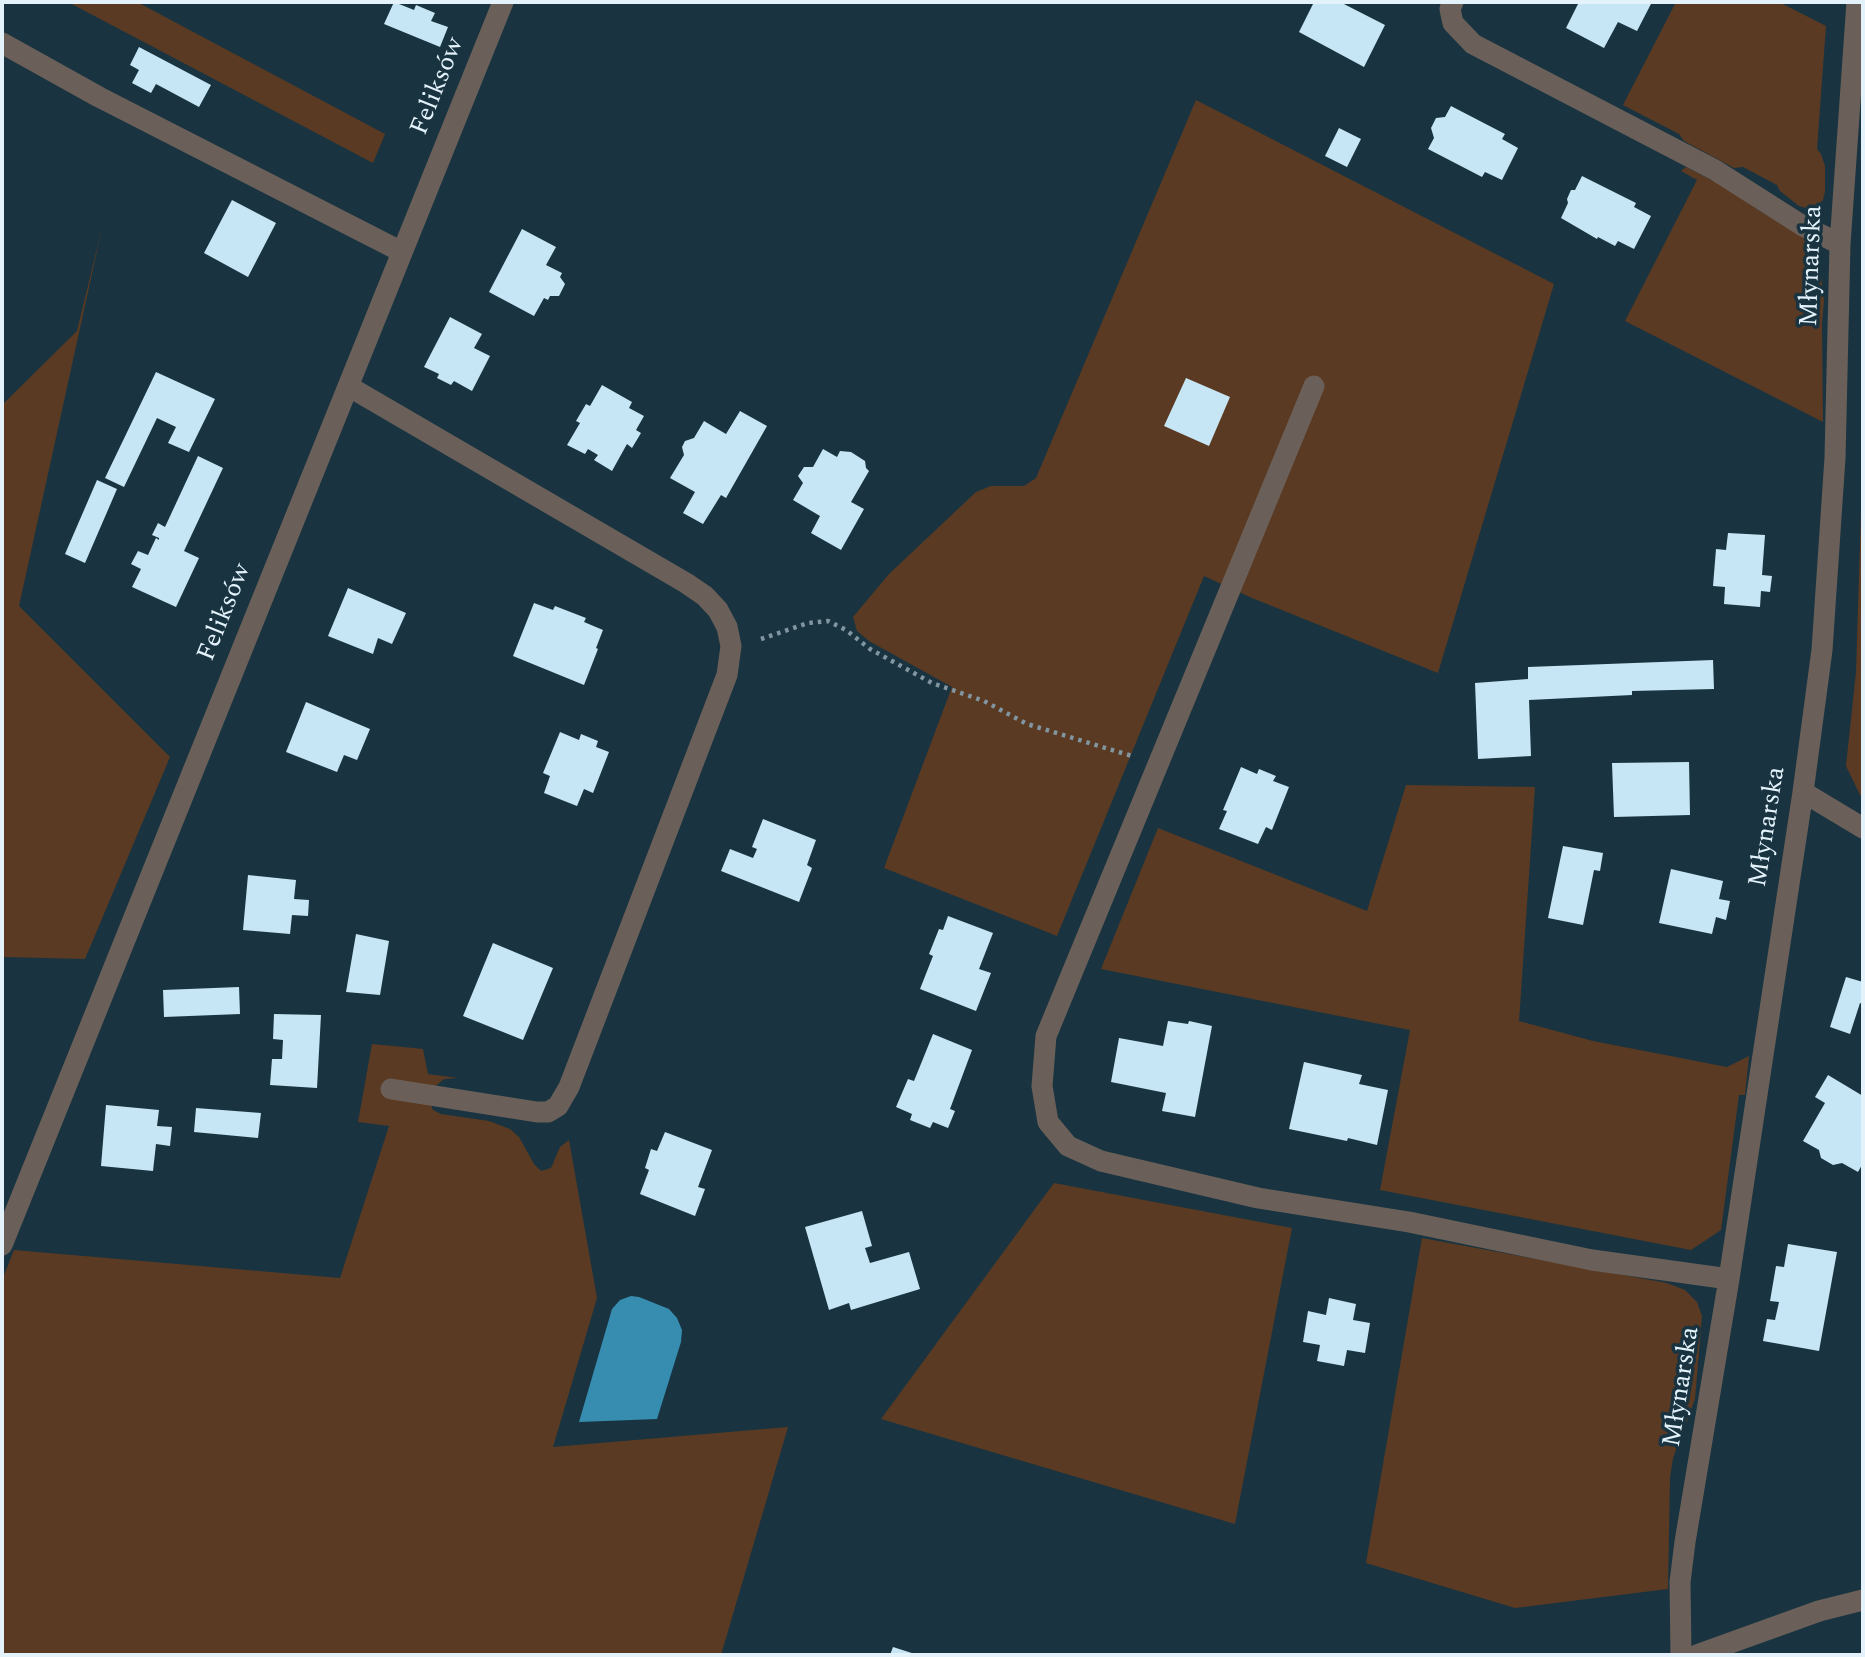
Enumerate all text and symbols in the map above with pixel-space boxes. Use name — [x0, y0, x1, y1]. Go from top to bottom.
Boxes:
street label: Feliksów — [405, 34, 473, 140]
street label: Młynarska — [1795, 205, 1831, 327]
street label: Feliksów — [192, 560, 260, 666]
street label: Młynarska — [1744, 765, 1794, 889]
street label: Młynarska — [1658, 1325, 1708, 1449]

